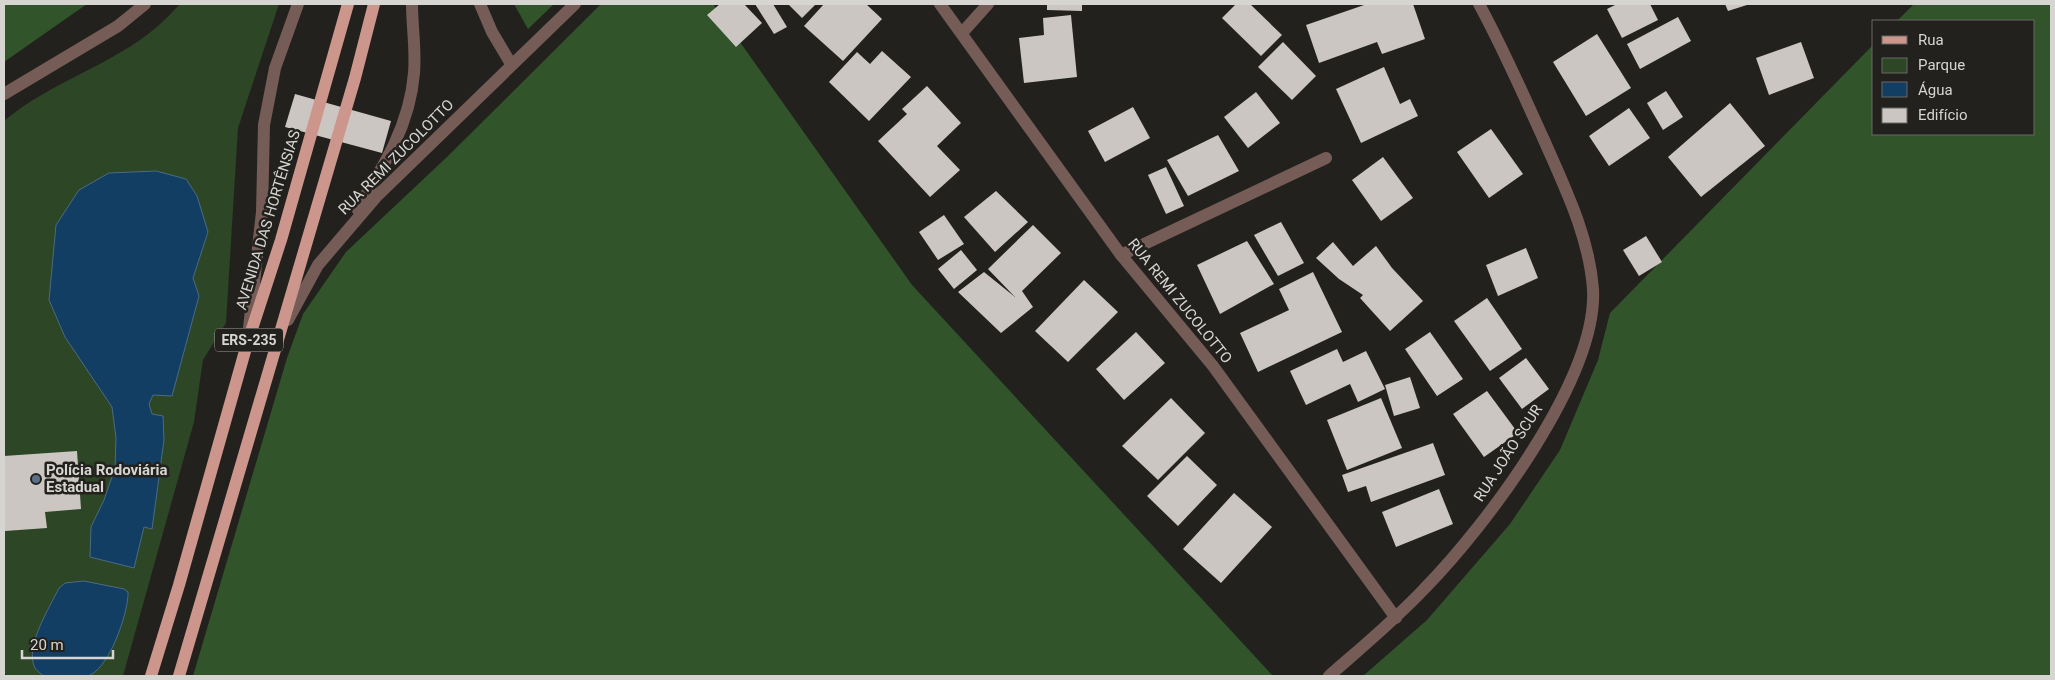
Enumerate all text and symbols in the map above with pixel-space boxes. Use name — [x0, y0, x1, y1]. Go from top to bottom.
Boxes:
legend — [1872, 20, 2035, 135]
text: Rua — [1918, 31, 1944, 49]
text: Parque — [1918, 56, 1965, 74]
text: Água — [1918, 81, 1953, 99]
street label: RUA REMI ZUCOLOTTO — [335, 96, 457, 218]
text: Edifício — [1918, 106, 1967, 124]
street label: AVENIDA DAS HORTÊNSIAS — [232, 128, 304, 312]
street label: RUA REMI ZUCOLOTTO — [1124, 235, 1236, 367]
road number: ERS-235 — [215, 328, 283, 352]
street label: RUA JOÃO SCUR — [1470, 401, 1546, 505]
place label: Polícia Rodoviária Estadual — [46, 461, 168, 496]
marker: Polícia Rodoviária Estadual — [30, 473, 42, 485]
scale bar — [22, 628, 114, 660]
text: 20 m — [30, 636, 64, 654]

